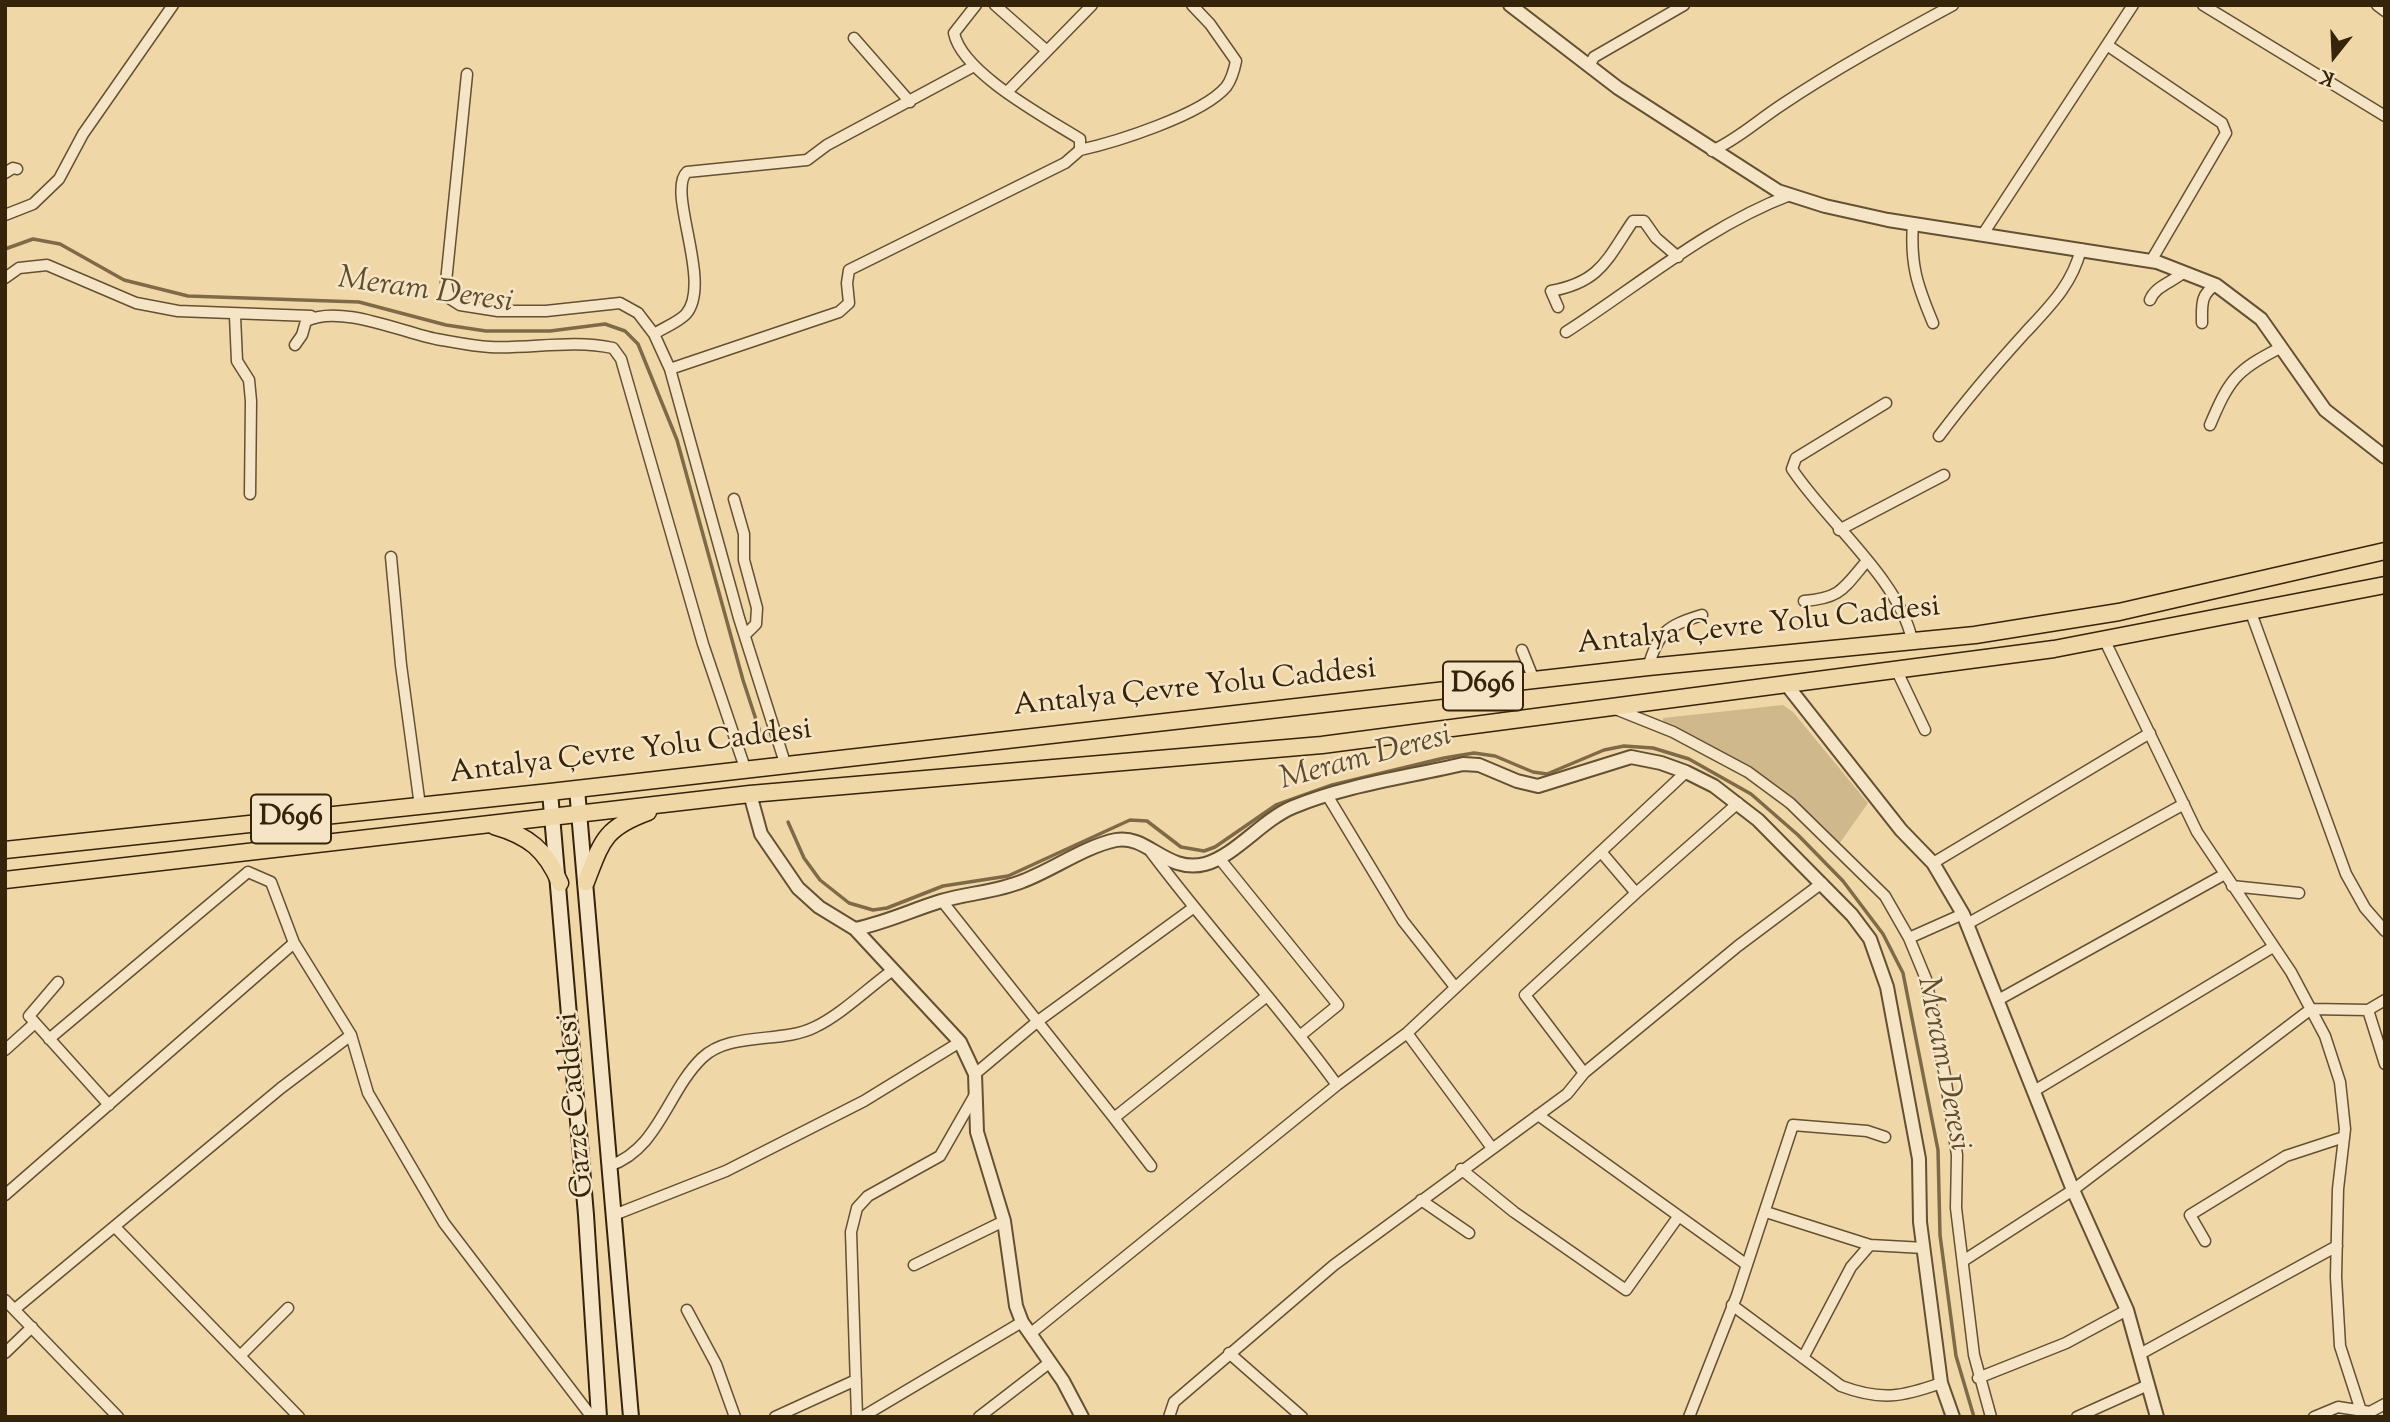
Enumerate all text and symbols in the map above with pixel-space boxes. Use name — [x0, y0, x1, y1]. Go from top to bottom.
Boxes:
north arrow — [2299, 21, 2369, 91]
text: K — [2317, 61, 2338, 91]
water label: Meram Deresi — [335, 262, 515, 324]
street label: Antalya Çevre Yolu Caddesi — [1576, 591, 1942, 665]
street label: Antalya Çevre Yolu Caddesi — [1012, 653, 1378, 727]
road number: D696 — [1443, 662, 1523, 710]
street label: Antalya Çevre Yolu Caddesi — [448, 714, 814, 794]
water label: Meram Deresi — [1276, 719, 1456, 801]
road number: D696 — [251, 794, 331, 844]
water label: Meram Deresi — [1905, 974, 1977, 1154]
street label: Gazze Caddesi — [552, 1011, 604, 1199]

